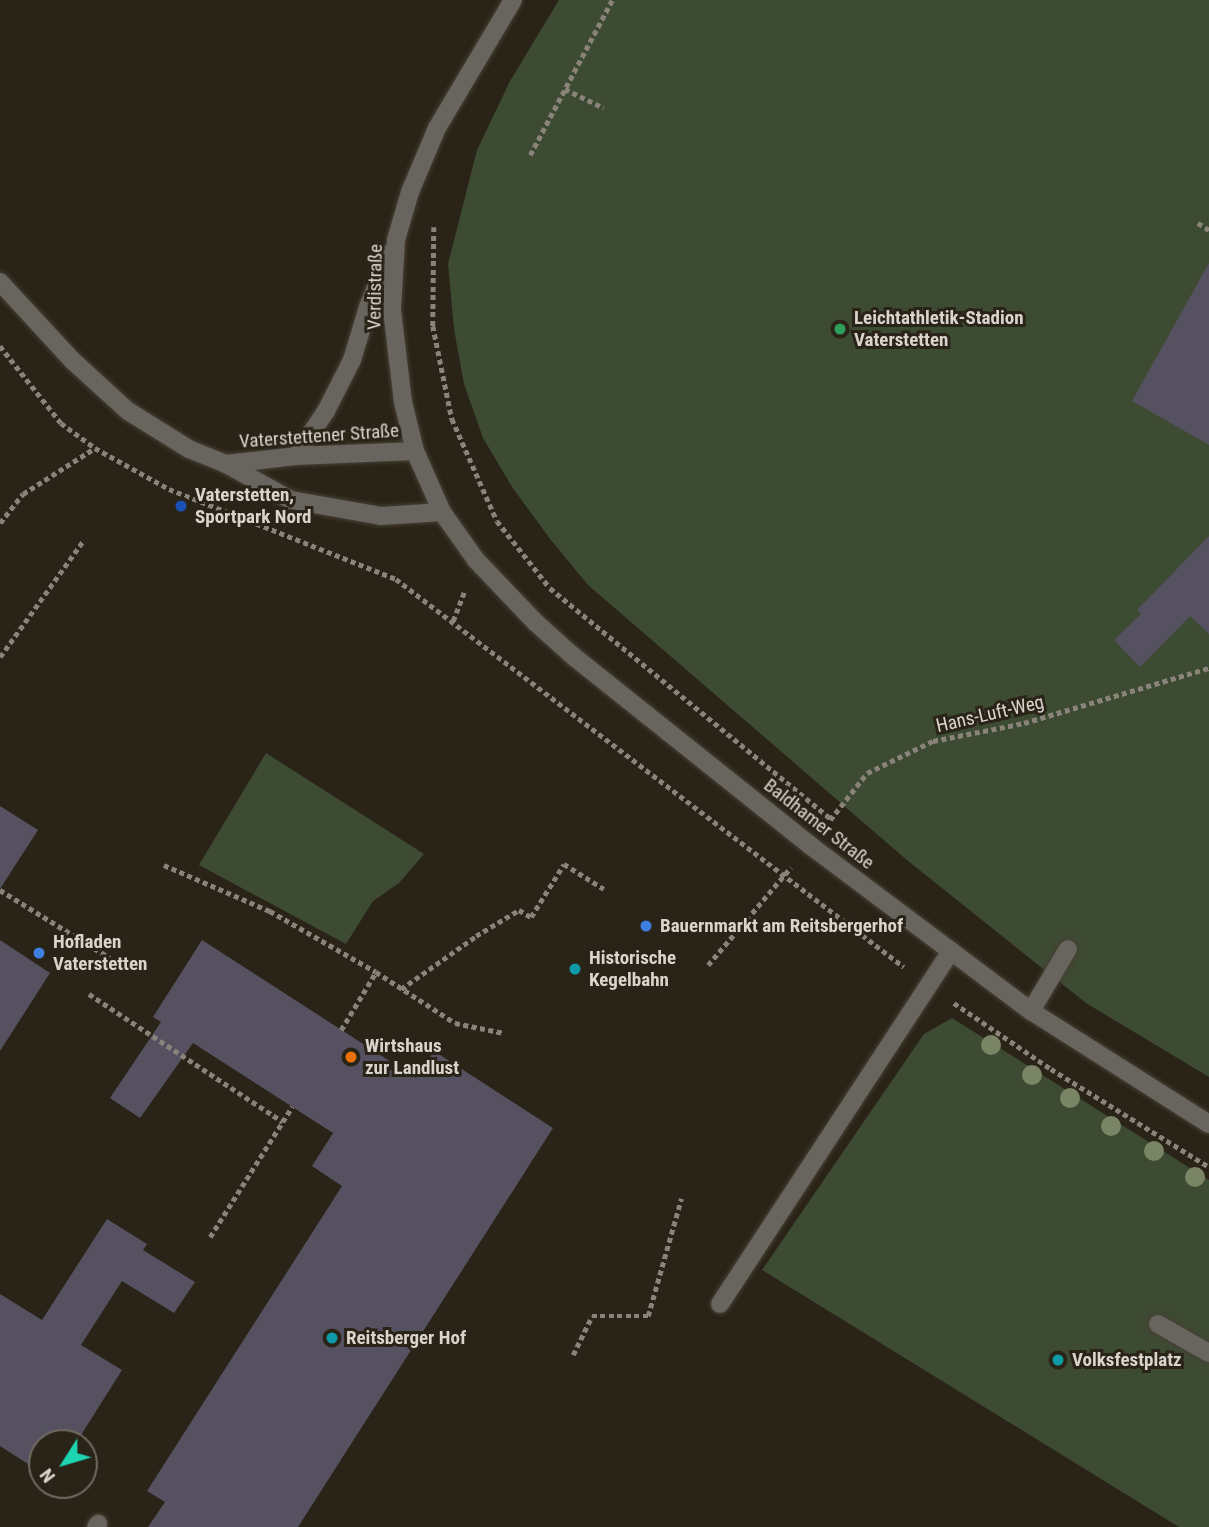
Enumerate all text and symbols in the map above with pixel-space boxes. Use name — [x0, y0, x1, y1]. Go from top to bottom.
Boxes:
street label: Verdistraße — [363, 244, 387, 330]
place label: Leichtathletik-Stadion Vaterstetten — [854, 307, 1023, 351]
marker: Leichtathletik-Stadion Vaterstetten — [832, 321, 848, 337]
street label: Vaterstettener Straße — [238, 419, 400, 453]
place label: Vaterstetten, Sportpark Nord — [195, 484, 311, 528]
marker: Vaterstetten, Sportpark Nord — [173, 498, 189, 514]
street label: Hans-Luft-Weg — [934, 691, 1046, 737]
street label: Baldhamer Straße — [759, 774, 879, 874]
place label: Bauernmarkt am Reitsbergerhof — [660, 915, 903, 937]
marker: Bauernmarkt am Reitsbergerhof — [638, 918, 654, 934]
place label: Hofladen Vaterstetten — [53, 931, 147, 975]
marker: Hofladen Vaterstetten — [31, 945, 47, 961]
place label: Historische Kegelbahn — [589, 947, 676, 991]
marker: Historische Kegelbahn — [567, 961, 583, 977]
place label: Wirtshaus zur Landlust — [365, 1035, 459, 1079]
marker: Wirtshaus zur Landlust — [343, 1049, 359, 1065]
place label: Reitsberger Hof — [346, 1327, 466, 1349]
marker: Reitsberger Hof — [324, 1330, 340, 1346]
place label: Volksfestplatz — [1072, 1349, 1182, 1371]
marker: Volksfestplatz — [1050, 1352, 1066, 1368]
north arrow — [28, 1429, 98, 1499]
text: N — [35, 1464, 60, 1487]

